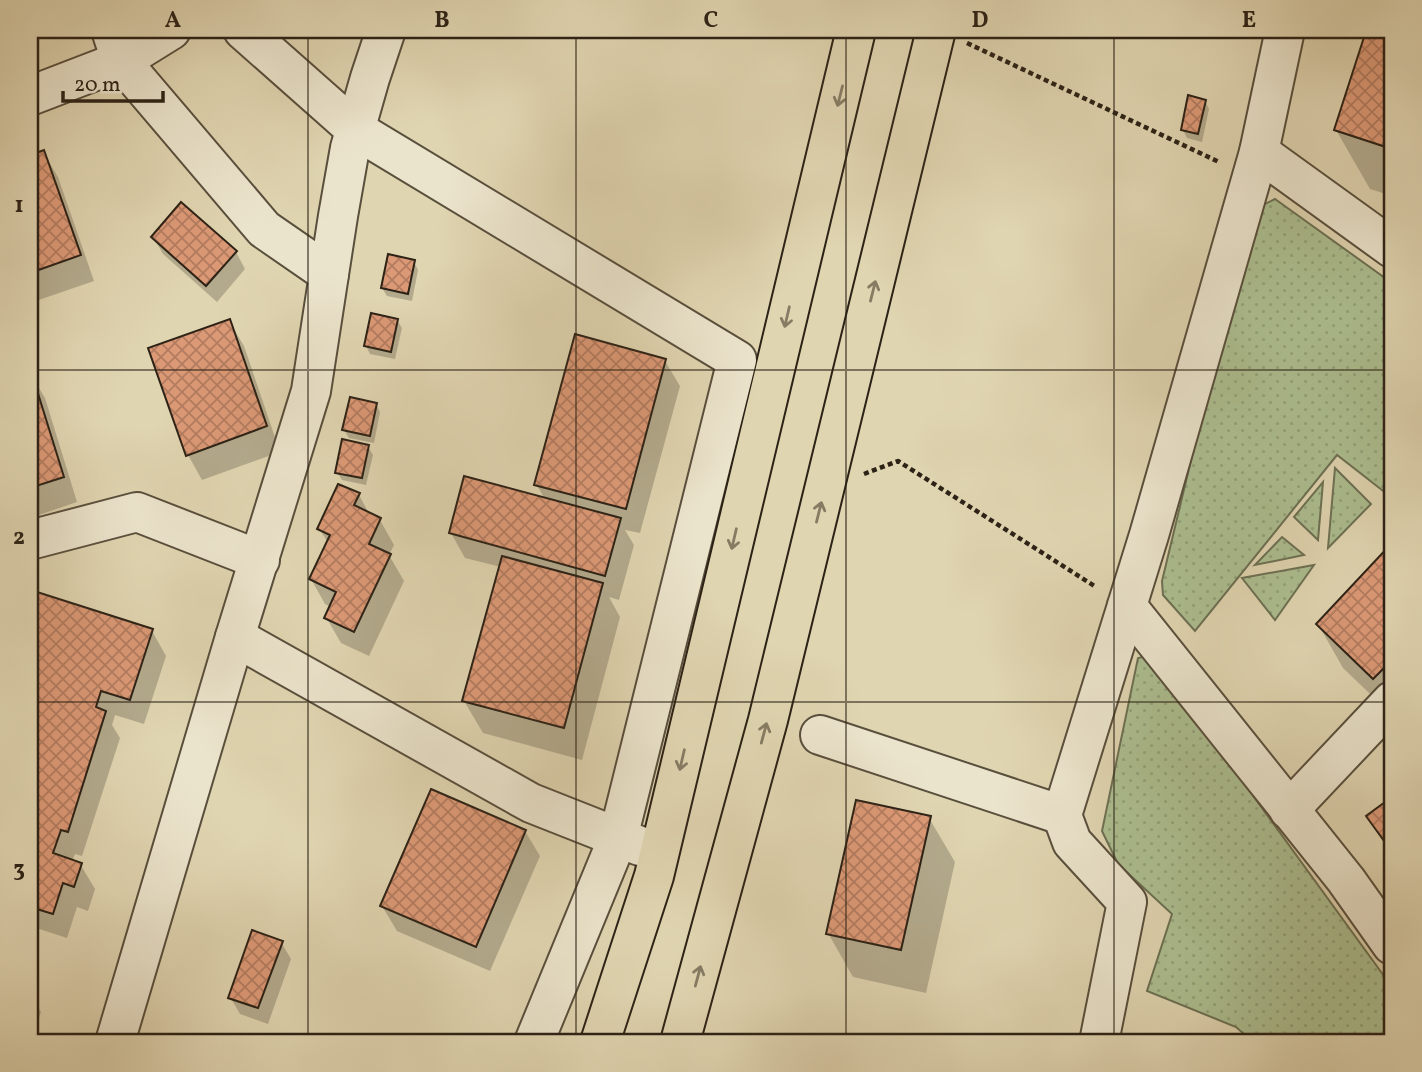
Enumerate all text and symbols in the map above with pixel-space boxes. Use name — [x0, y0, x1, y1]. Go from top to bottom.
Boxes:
text: A — [165, 5, 181, 37]
text: B — [434, 5, 450, 37]
text: C — [704, 5, 718, 37]
text: D — [972, 5, 989, 37]
text: E — [1242, 5, 1256, 37]
scale bar — [63, 60, 163, 104]
text: 20 m — [74, 71, 120, 100]
one-way arrow — [833, 84, 846, 107]
text: 1 — [14, 190, 24, 222]
one-way arrow — [867, 281, 880, 303]
one-way arrow — [780, 305, 793, 328]
one-way arrow — [813, 502, 826, 524]
text: 2 — [13, 522, 25, 554]
one-way arrow — [727, 527, 740, 549]
one-way arrow — [759, 722, 772, 744]
one-way arrow — [674, 748, 688, 771]
text: 3 — [13, 854, 25, 886]
one-way arrow — [692, 966, 705, 988]

